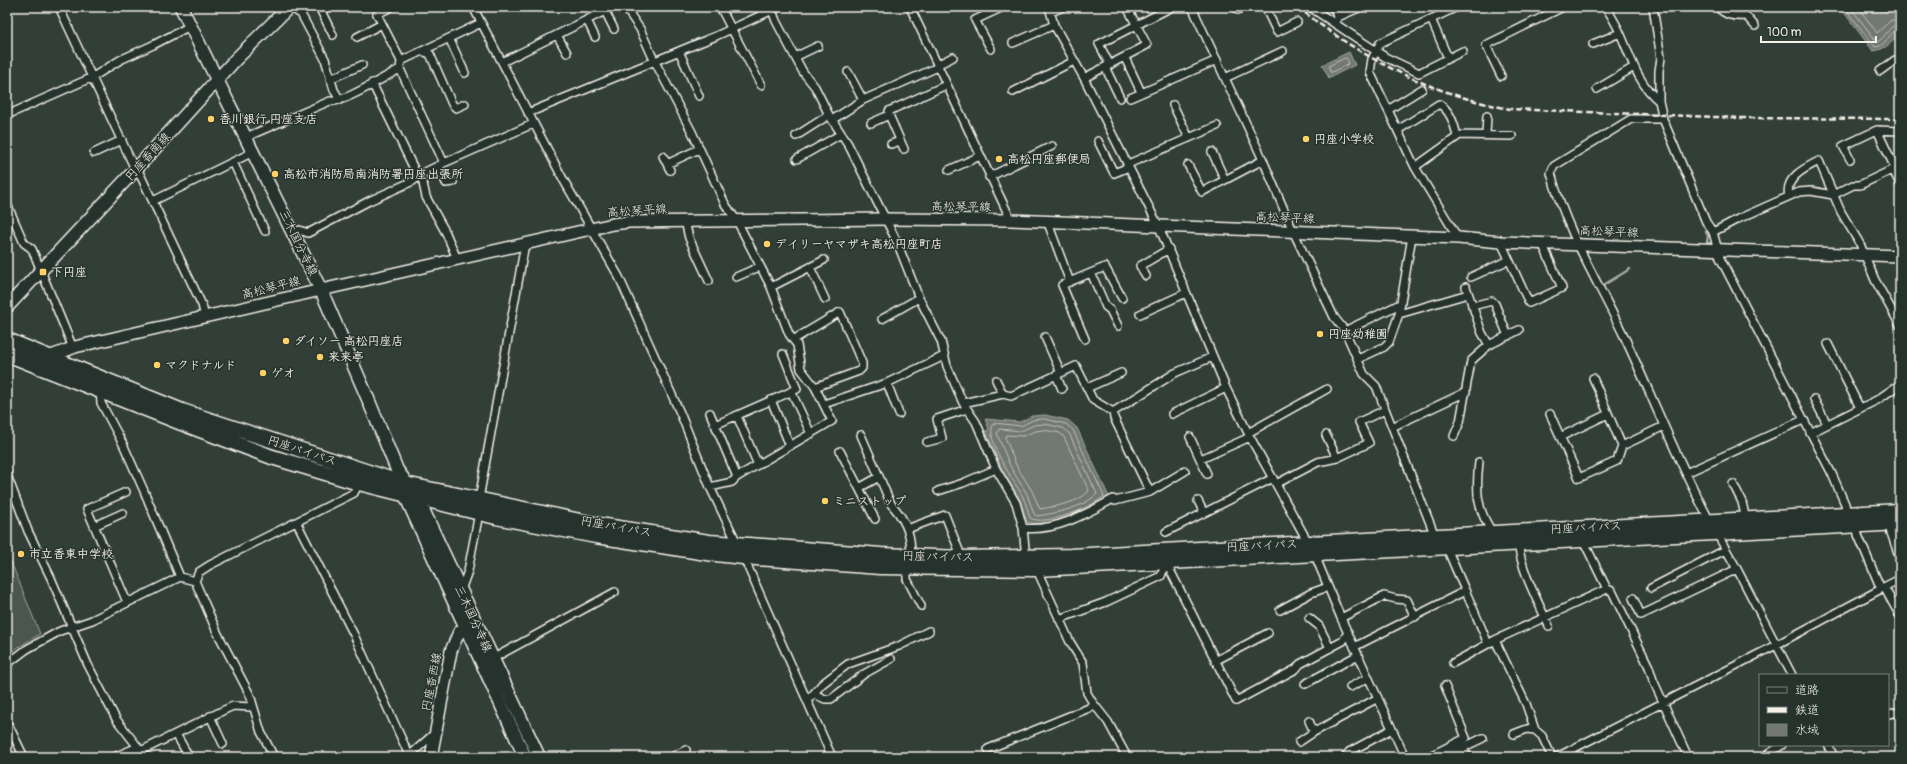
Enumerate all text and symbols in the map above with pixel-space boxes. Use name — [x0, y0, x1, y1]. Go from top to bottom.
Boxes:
scale bar — [1761, 18, 1876, 44]
text: 100 m — [1767, 25, 1802, 40]
place label: 香川銀行 円座支店 — [219, 112, 318, 127]
marker: 香川銀行 円座支店 — [206, 114, 216, 124]
street label: 円座香南線 — [122, 130, 174, 184]
place label: 円座小学校 — [1314, 132, 1374, 147]
marker: 円座小学校 — [1301, 134, 1311, 144]
place label: 高松円座郵便局 — [1007, 152, 1091, 167]
marker: 高松円座郵便局 — [994, 154, 1004, 164]
place label: 高松市消防局南消防署円座出張所 — [283, 167, 464, 182]
marker: 高松市消防局南消防署円座出張所 — [270, 169, 280, 179]
street label: 高松琴平線 — [931, 199, 991, 215]
street label: 高松琴平線 — [607, 201, 667, 221]
street label: 三木国分寺線 — [275, 207, 321, 279]
street label: 高松琴平線 — [1255, 209, 1315, 227]
street label: 高松琴平線 — [1579, 223, 1639, 241]
place label: デイリーヤマザキ高松円座町店 — [775, 237, 943, 252]
marker: デイリーヤマザキ高松円座町店 — [762, 239, 772, 249]
place label: 下円座 — [51, 265, 87, 280]
marker: 下円座 — [38, 267, 48, 277]
street label: 高松琴平線 — [240, 273, 302, 303]
place label: 円座幼稚園 — [1328, 327, 1388, 342]
marker: 円座幼稚園 — [1315, 329, 1325, 339]
place label: ダイソー 高松円座店 — [294, 334, 403, 349]
marker: ダイソー 高松円座店 — [281, 336, 291, 346]
place label: 来来亭 — [328, 350, 364, 365]
marker: 来来亭 — [315, 352, 325, 362]
place label: マクドナルド — [165, 358, 237, 373]
marker: マクドナルド — [152, 360, 162, 370]
place label: ゲオ — [271, 366, 295, 381]
marker: ゲオ — [258, 368, 268, 378]
street label: 円座バイパス — [266, 433, 338, 469]
place label: ミニストップ — [833, 494, 906, 509]
marker: ミニストップ — [820, 496, 830, 506]
street label: 円座バイパス — [579, 513, 653, 541]
street label: 円座バイパス — [1550, 519, 1622, 537]
street label: 円座バイパス — [1226, 537, 1298, 555]
place label: 市立香東中学校 — [29, 547, 113, 562]
marker: 市立香東中学校 — [16, 549, 26, 559]
street label: 円座バイパス — [902, 549, 974, 565]
street label: 三木国分寺線 — [451, 583, 495, 655]
street label: 円座香西線 — [419, 651, 445, 713]
legend — [1759, 674, 1889, 746]
text: 道路 — [1795, 683, 1819, 698]
text: 鉄道 — [1795, 703, 1819, 718]
text: 水域 — [1795, 723, 1819, 738]

